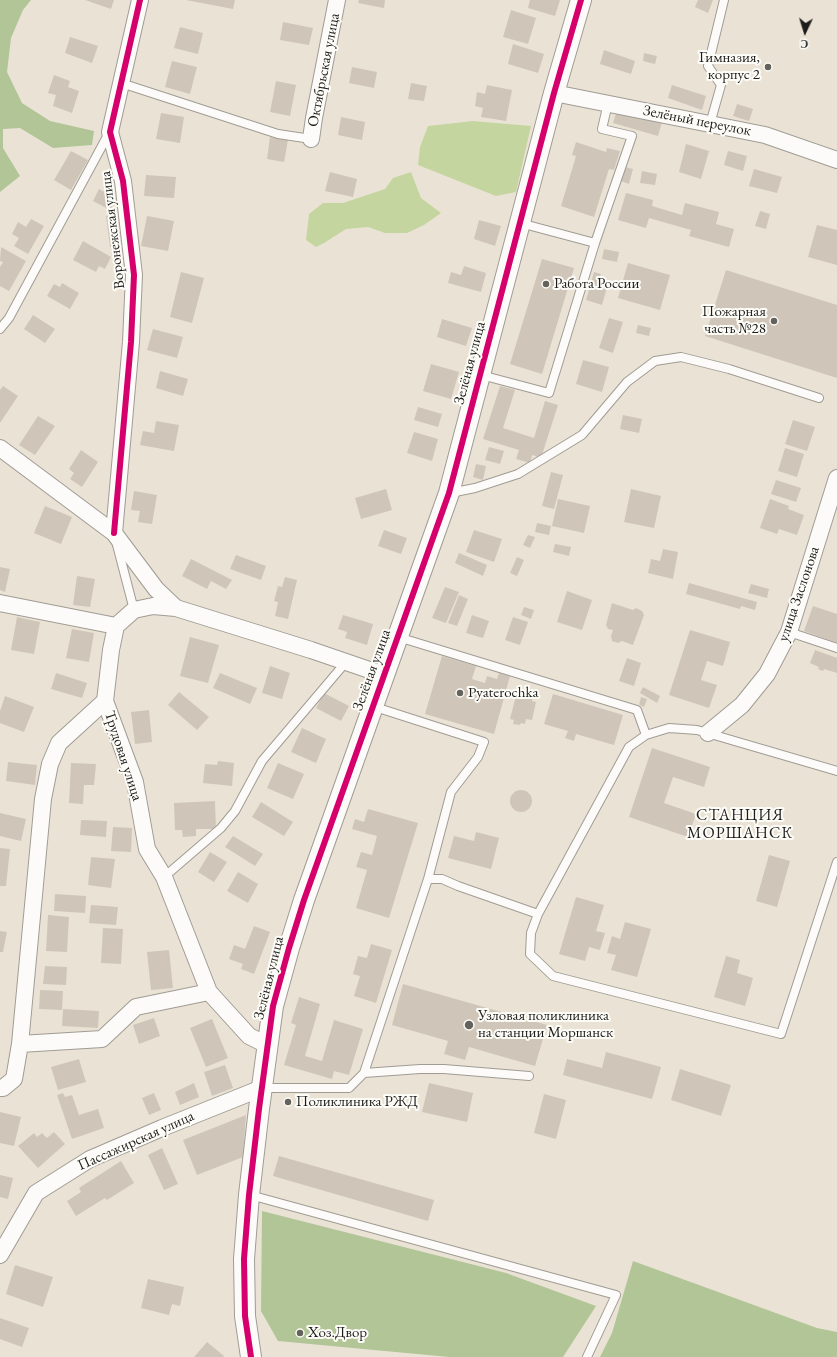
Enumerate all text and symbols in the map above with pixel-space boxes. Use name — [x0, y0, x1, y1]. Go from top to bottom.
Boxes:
street label: Октябрьская улица — [304, 12, 344, 128]
north arrow — [785, 12, 825, 52]
text: С — [800, 37, 809, 51]
place label: Гимназия, корпус 2 — [699, 49, 760, 84]
marker: Гимназия, корпус 2 — [763, 62, 773, 72]
street label: Зелёный переулок — [642, 102, 752, 140]
street label: Воронежская улица — [97, 170, 129, 290]
place label: Работа России — [554, 275, 639, 293]
marker: Работа России — [541, 279, 551, 289]
place label: Пожарная часть №28 — [702, 303, 766, 338]
marker: Пожарная часть №28 — [769, 316, 779, 326]
street label: Зелёная улица — [450, 320, 490, 406]
street label: улица Заслонова — [774, 544, 824, 644]
street label: Зелёная улица — [349, 627, 395, 713]
place label: Pyaterochka — [468, 684, 538, 702]
marker: Pyaterochka — [455, 688, 465, 698]
street label: Трудовая улица — [100, 709, 146, 803]
district label: СТАНЦИЯ МОРШАНСК — [687, 806, 793, 844]
street label: Зелёная улица — [250, 935, 288, 1021]
place label: Узловая поликлиника на станции Моршанск — [478, 1007, 613, 1042]
marker: Узловая поликлиника на станции Моршанск — [463, 1019, 475, 1031]
place label: Поликлиника РЖД — [296, 1093, 418, 1111]
marker: Поликлиника РЖД — [283, 1097, 293, 1107]
street label: Пассажирская улица — [75, 1107, 197, 1175]
place label: Хоз.Двор — [308, 1324, 367, 1342]
marker: Хоз.Двор — [295, 1328, 305, 1338]

